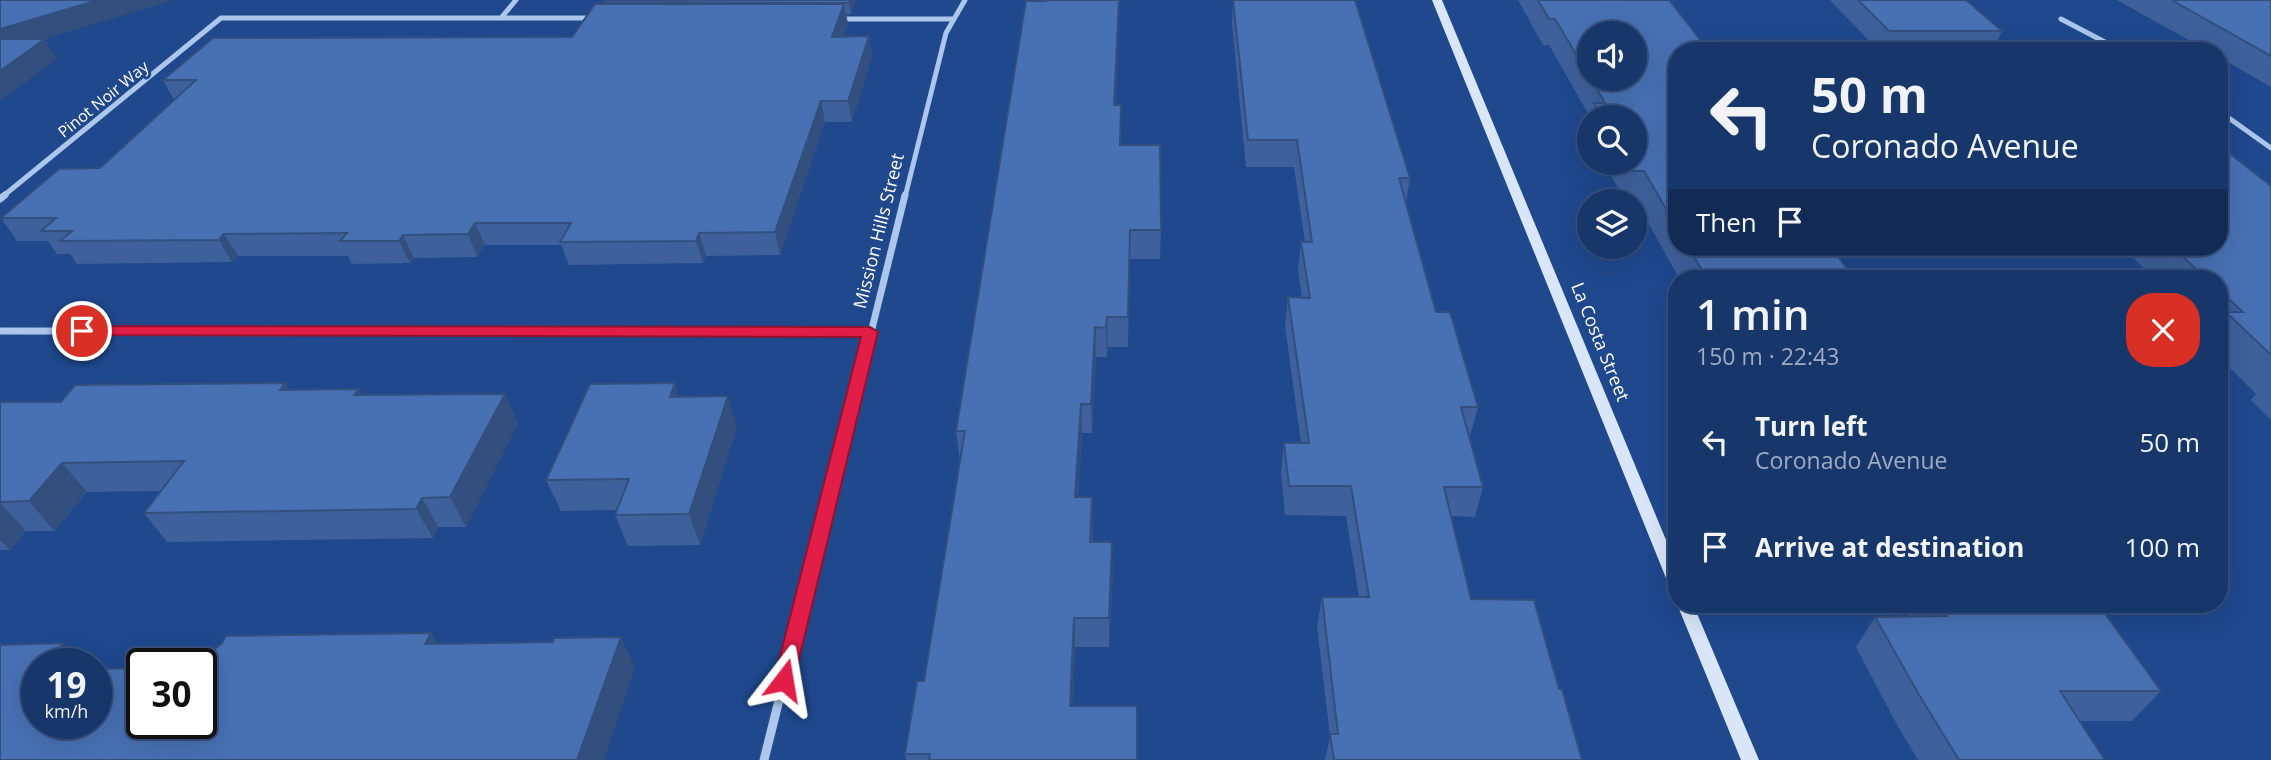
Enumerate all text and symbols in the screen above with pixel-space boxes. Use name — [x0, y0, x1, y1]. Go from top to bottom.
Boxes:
map controls — [1577, 21, 1647, 259]
button: sound — [1577, 21, 1647, 91]
street label: Pinot Noir Way — [53, 55, 154, 142]
text: 50 m — [1811, 61, 1928, 127]
icon: left — [1696, 70, 1787, 161]
button: search — [1577, 105, 1647, 175]
text: Coronado Avenue — [1811, 124, 2079, 167]
street label: Mission Hills Street — [847, 151, 909, 311]
button: layers — [1577, 189, 1647, 259]
icon: arrive — [1771, 203, 1809, 241]
text: Then — [1696, 204, 1757, 240]
street label: La Costa Street — [1566, 279, 1636, 405]
text: 1 min — [1696, 285, 1809, 342]
button: close — [2126, 293, 2200, 367]
pin — [52, 301, 112, 361]
icon: arrive — [63, 312, 101, 350]
text: 150 m · 22:43 — [1696, 340, 1839, 372]
text: Turn left — [1755, 408, 1867, 444]
icon: left — [1696, 423, 1734, 461]
text: 50 m — [2139, 424, 2200, 460]
text: Coronado Avenue — [1755, 444, 1947, 476]
icon: arrive — [1696, 528, 1734, 566]
text: Arrive at destination — [1755, 529, 2024, 565]
text: 100 m — [2125, 529, 2200, 565]
position arrow — [747, 643, 821, 717]
speed limit sign: 30 — [126, 648, 217, 739]
text: 19 — [46, 661, 87, 708]
text: km/h — [45, 699, 88, 723]

